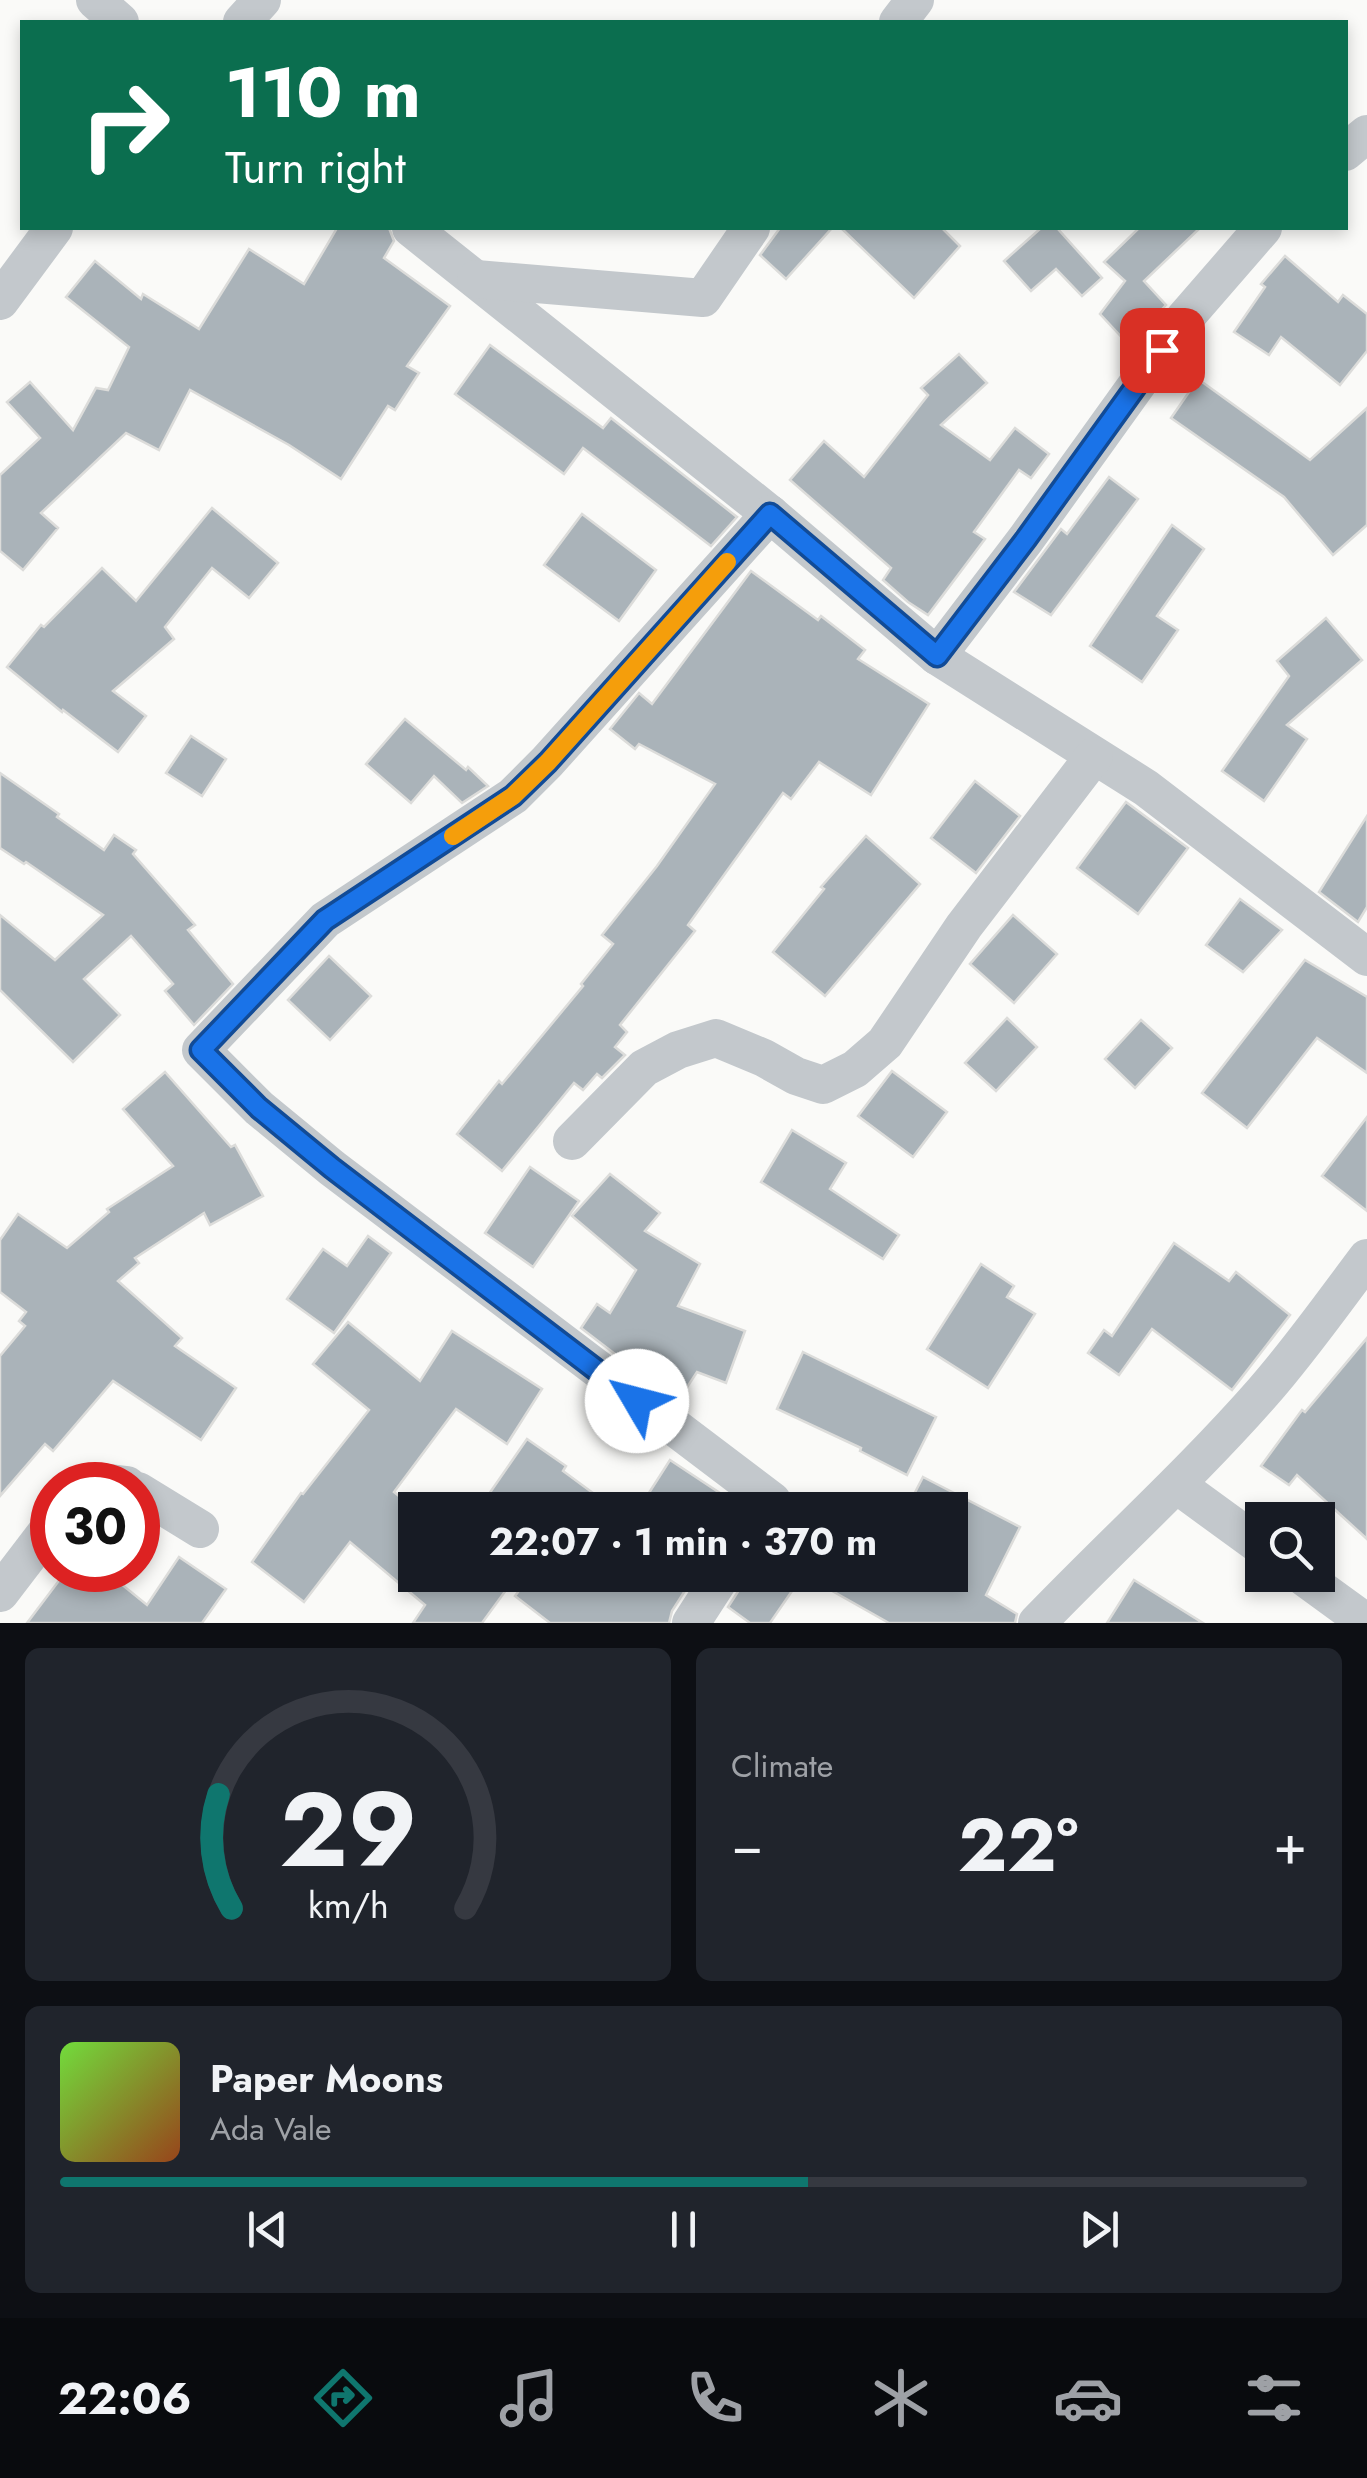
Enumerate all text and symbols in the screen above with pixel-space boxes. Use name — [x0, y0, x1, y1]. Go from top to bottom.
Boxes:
text: 110 m — [225, 42, 421, 143]
icon: right — [60, 60, 190, 190]
text: Turn right — [225, 135, 406, 200]
pin — [1120, 308, 1205, 393]
icon: arrive — [1135, 323, 1190, 378]
position arrow — [585, 1349, 689, 1453]
speed limit sign: 30 — [30, 1462, 160, 1592]
map controls — [1245, 1502, 1335, 1592]
button: search — [1245, 1502, 1335, 1592]
text: 22:07 · 1 min · 370 m — [489, 1514, 877, 1569]
text: Climate — [731, 1743, 833, 1789]
text: 29 — [279, 1755, 417, 1905]
text: 22° — [958, 1791, 1079, 1899]
text: − — [731, 1805, 763, 1885]
text: + — [1273, 1805, 1307, 1885]
text: km/h — [308, 1880, 388, 1931]
text: Paper Moons — [210, 2051, 443, 2106]
text: Ada Vale — [210, 2106, 332, 2152]
icon: previous — [240, 2202, 295, 2257]
icon: pause — [656, 2202, 711, 2257]
icon: next — [1072, 2202, 1127, 2257]
icon: directions — [308, 2363, 378, 2433]
icon: music — [494, 2363, 564, 2433]
icon: phone — [680, 2363, 750, 2433]
icon: climate — [866, 2363, 936, 2433]
icon: car — [1053, 2363, 1123, 2433]
icon: filters — [1239, 2363, 1309, 2433]
text: 22:06 — [58, 2366, 192, 2431]

